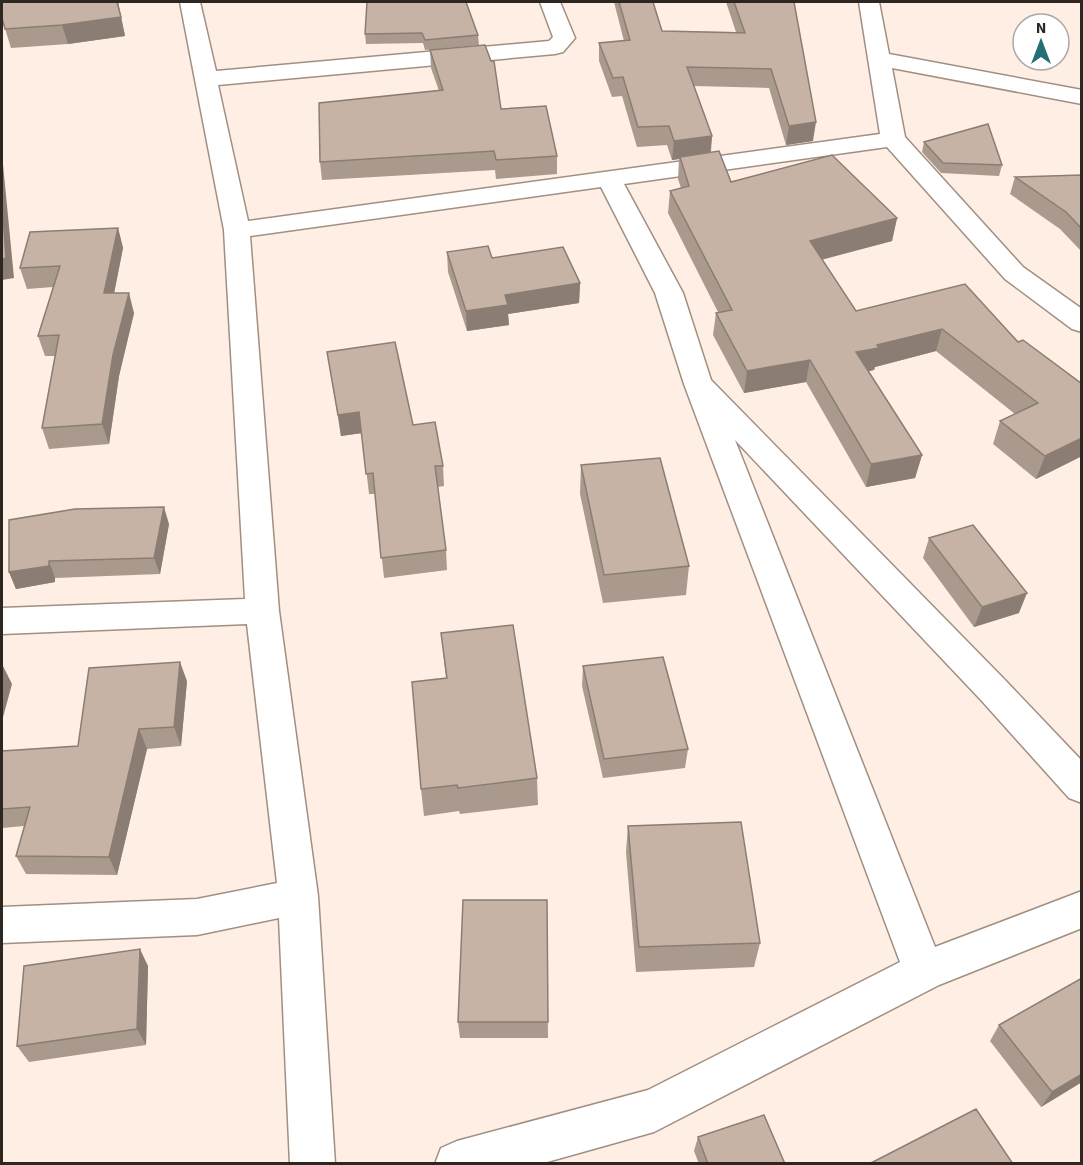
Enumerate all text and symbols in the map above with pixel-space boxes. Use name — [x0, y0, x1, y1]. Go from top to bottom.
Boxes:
north arrow — [1011, 12, 1071, 72]
text: N — [1036, 17, 1046, 39]

